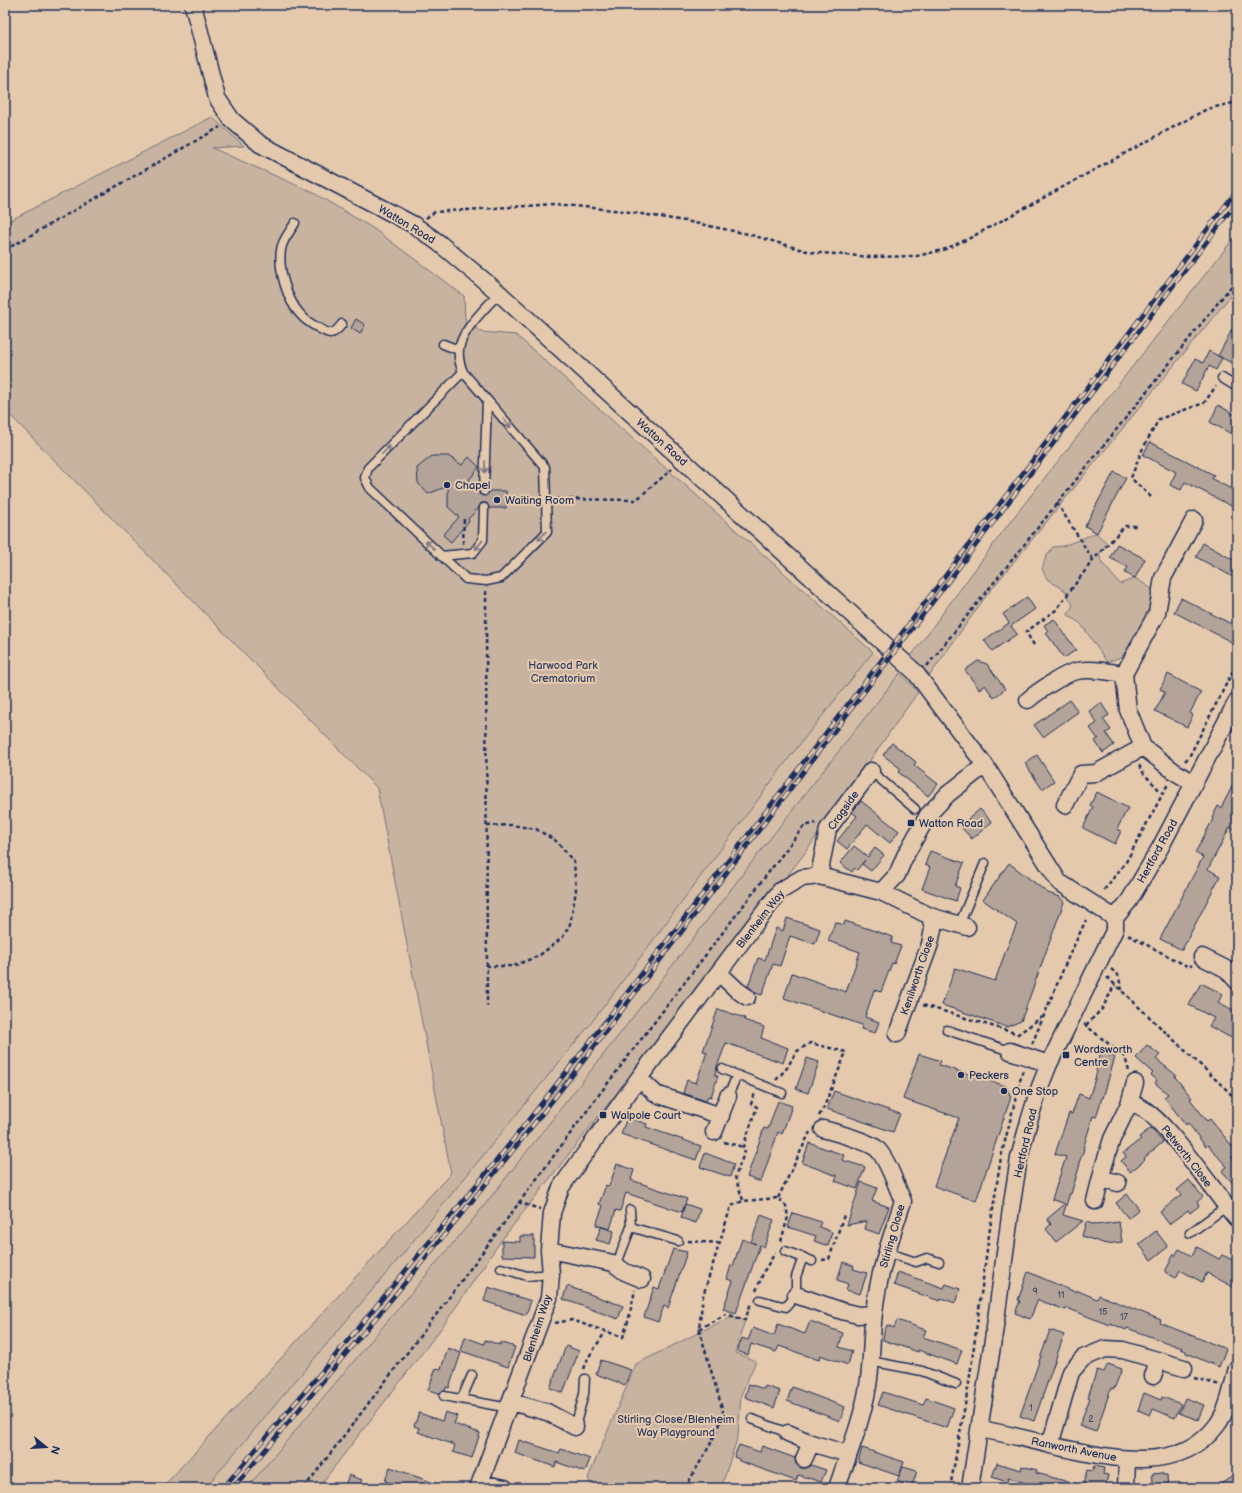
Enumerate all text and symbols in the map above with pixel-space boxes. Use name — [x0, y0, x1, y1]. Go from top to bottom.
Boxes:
street label: Watton Road — [376, 202, 438, 247]
street label: Watton Road — [634, 416, 690, 469]
one-way arrow — [502, 418, 511, 428]
one-way arrow — [381, 445, 391, 455]
one-way arrow — [481, 460, 489, 473]
place label: Chapel — [455, 479, 491, 492]
marker: Chapel — [442, 480, 452, 490]
place label: Waiting Room — [505, 494, 574, 507]
marker: Waiting Room — [492, 495, 502, 505]
one-way arrow — [538, 531, 547, 541]
one-way arrow — [475, 540, 483, 551]
one-way arrow — [425, 541, 435, 550]
park label: Harwood Park Crematorium — [528, 659, 598, 685]
street label: Cragside — [825, 788, 862, 832]
place label: Watton Road — [919, 817, 983, 830]
street label: Hertford Road — [1135, 817, 1180, 885]
marker: Watton Road — [906, 818, 916, 828]
street label: Blenheim Way — [734, 888, 787, 951]
street label: Kenilworth Close — [898, 933, 937, 1017]
place label: Wordsworth Centre — [1074, 1043, 1132, 1069]
marker: Wordsworth Centre — [1061, 1050, 1071, 1060]
place label: Peckers — [969, 1069, 1010, 1082]
marker: Peckers — [956, 1070, 966, 1080]
place label: One Stop — [1012, 1085, 1058, 1098]
marker: One Stop — [999, 1086, 1009, 1096]
street label: Hertford Road — [1011, 1107, 1040, 1179]
place label: Walpole Court — [611, 1109, 682, 1122]
marker: Walpole Court — [598, 1110, 608, 1120]
street label: Petworth Close — [1158, 1123, 1215, 1190]
street label: Stirling Close — [877, 1202, 908, 1269]
house number: 9 — [1032, 1286, 1038, 1297]
house number: 11 — [1058, 1290, 1064, 1301]
street label: Blenheim Way — [520, 1293, 554, 1363]
house number: 15 — [1099, 1307, 1107, 1318]
house number: 17 — [1120, 1312, 1129, 1323]
house number: 1 — [1029, 1403, 1033, 1414]
park label: Stirling Close/Blenheim Way Playground — [617, 1413, 735, 1439]
house number: 2 — [1088, 1414, 1094, 1425]
north arrow — [26, 1427, 66, 1467]
street label: Ranworth Avenue — [1030, 1435, 1118, 1464]
text: N — [48, 1444, 62, 1456]

